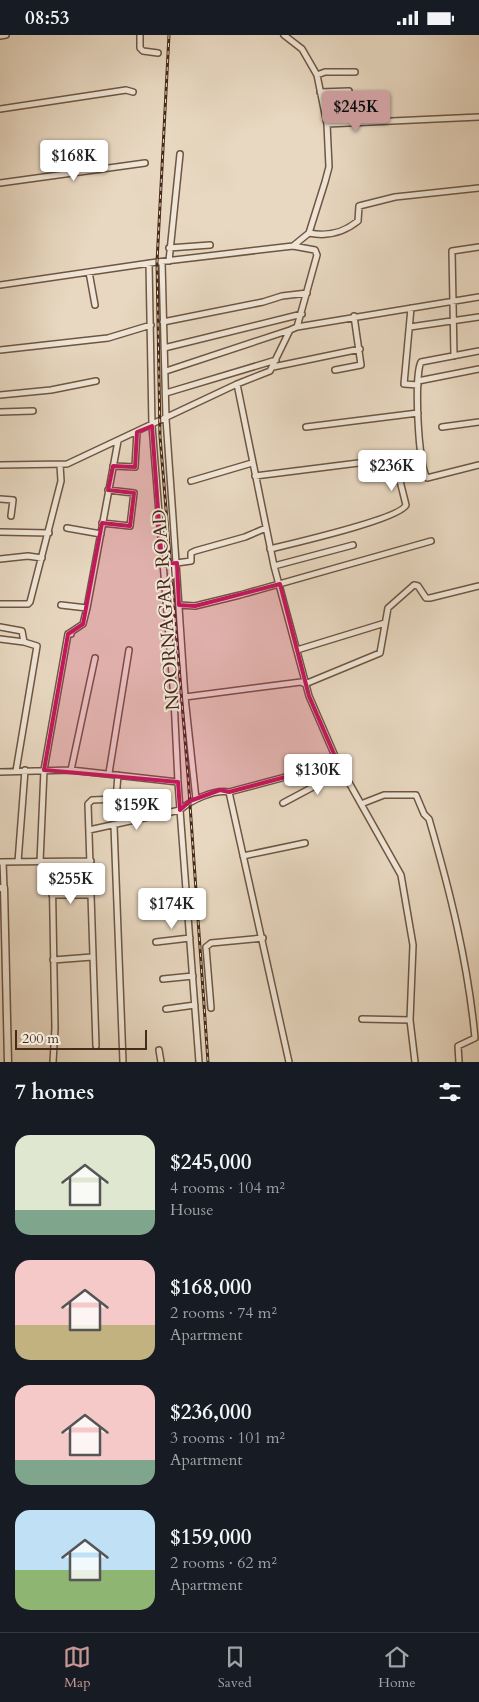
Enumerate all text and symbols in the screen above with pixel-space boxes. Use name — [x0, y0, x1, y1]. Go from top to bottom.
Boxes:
text: 08:53 — [25, 5, 69, 31]
pin: $245K — [321, 91, 391, 133]
text: $245K — [333, 96, 379, 118]
pin: $168K — [39, 139, 109, 182]
text: $168K — [51, 145, 97, 167]
pin: $236K — [357, 449, 427, 492]
text: $236K — [369, 455, 415, 477]
street label: NOORNAGAR_ROAD — [146, 508, 186, 711]
pin: $130K — [283, 753, 353, 796]
text: $130K — [295, 759, 341, 781]
pin: $159K — [102, 789, 172, 831]
text: $159K — [114, 794, 160, 816]
pin: $255K — [36, 863, 106, 905]
text: $255K — [48, 868, 94, 890]
pin: $174K — [137, 887, 207, 930]
text: $174K — [149, 893, 195, 915]
scale bar — [15, 1027, 148, 1050]
text: 200 m — [22, 1029, 59, 1048]
text: 7 homes — [15, 1078, 94, 1107]
icon: filters — [436, 1078, 464, 1106]
text: $245,000 — [170, 1148, 251, 1177]
icon: home — [55, 1155, 115, 1215]
text: 4 rooms · 104 m² — [170, 1177, 285, 1199]
text: House — [170, 1199, 213, 1221]
text: $168,000 — [170, 1273, 251, 1302]
icon: home — [55, 1280, 115, 1340]
text: 2 rooms · 74 m² — [170, 1302, 277, 1324]
text: Apartment — [170, 1324, 243, 1346]
text: $236,000 — [170, 1398, 251, 1427]
icon: home — [55, 1405, 115, 1465]
text: 3 rooms · 101 m² — [170, 1427, 285, 1449]
text: Apartment — [170, 1449, 243, 1471]
text: $159,000 — [170, 1523, 251, 1552]
icon: home — [55, 1530, 115, 1590]
text: 2 rooms · 62 m² — [170, 1552, 277, 1574]
text: Apartment — [170, 1574, 243, 1596]
tab: Map — [63, 1643, 91, 1692]
tab: Saved — [218, 1643, 252, 1692]
tab: Home — [378, 1643, 416, 1692]

